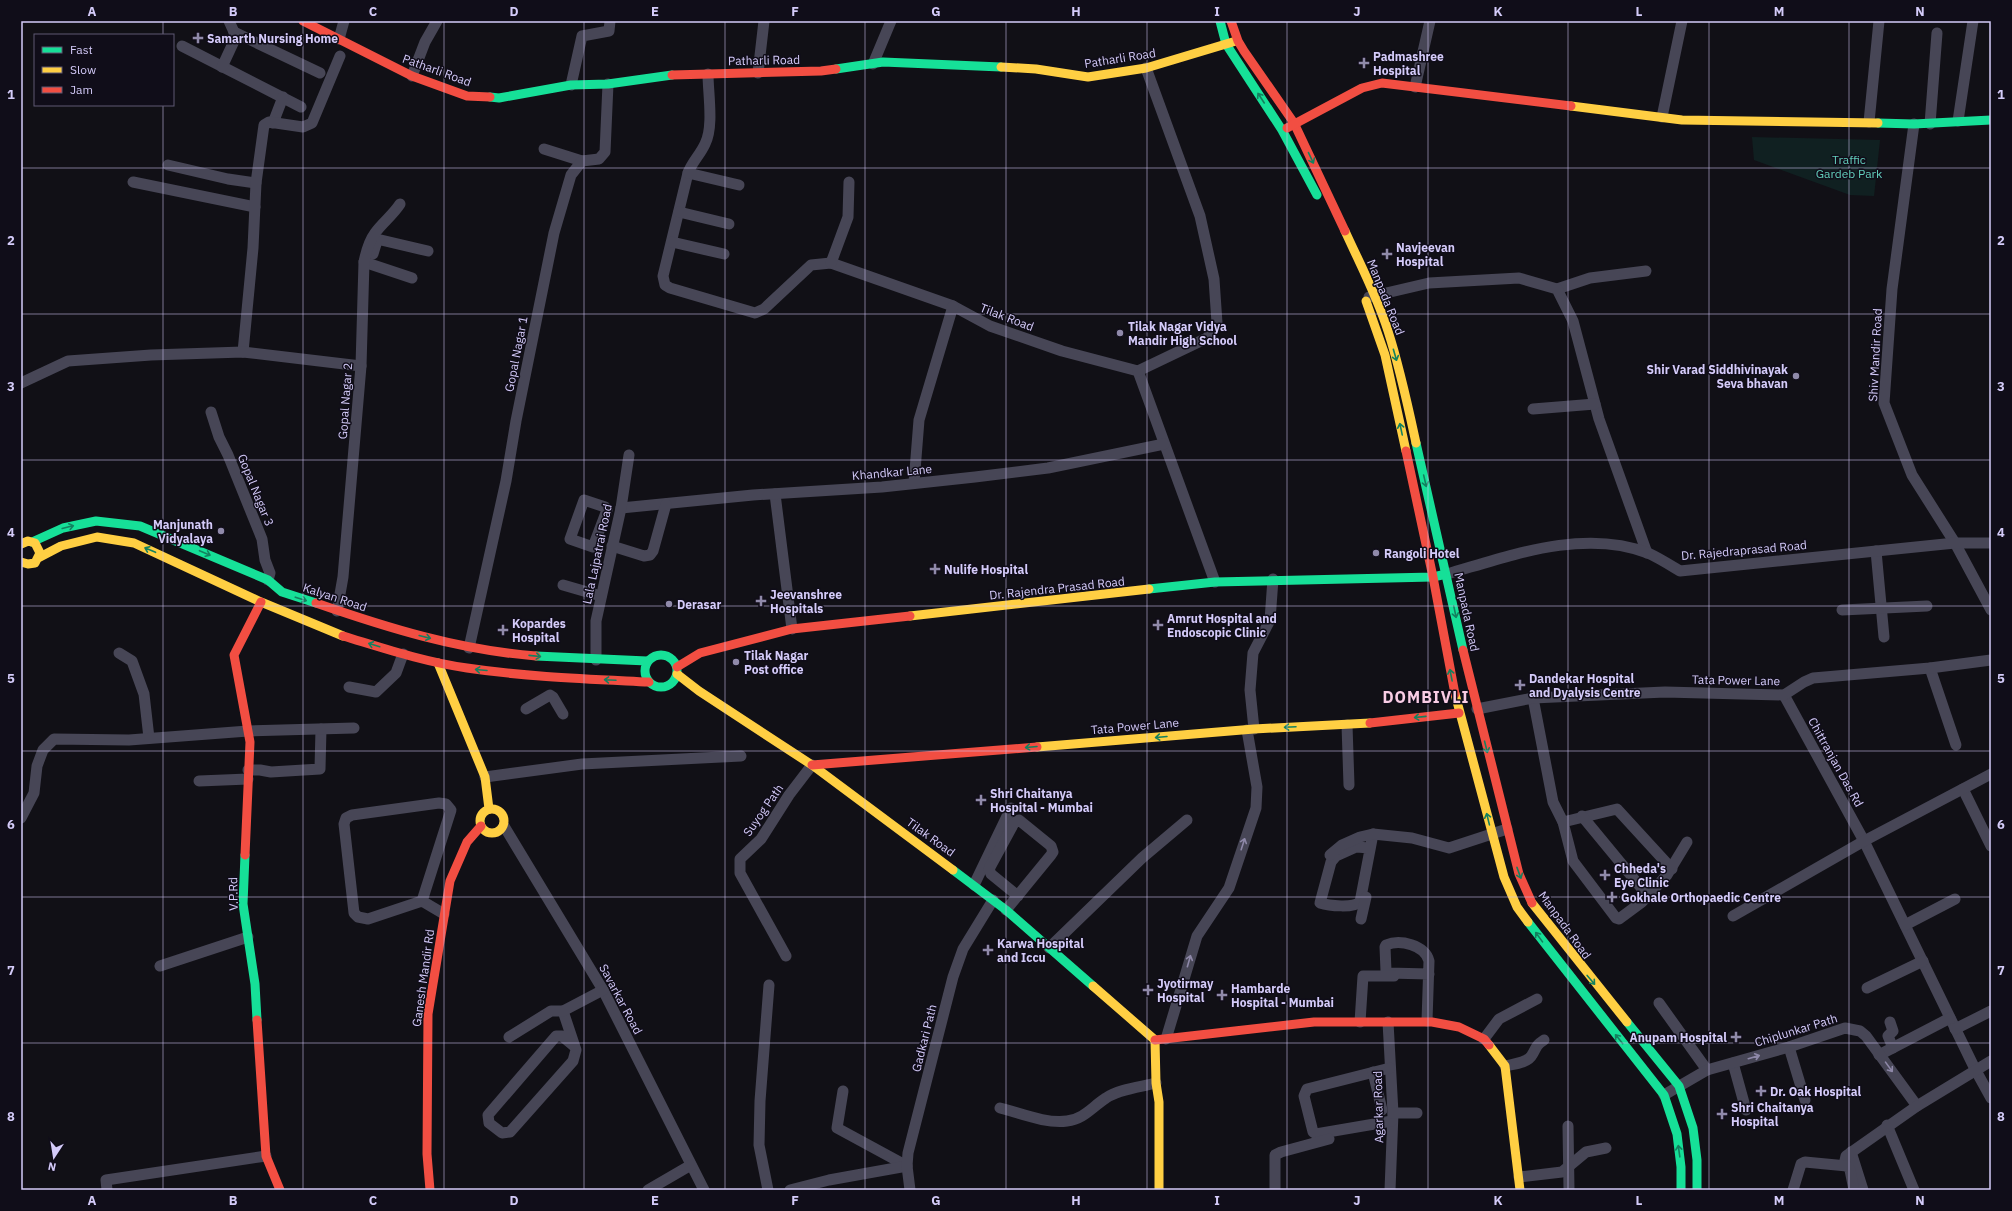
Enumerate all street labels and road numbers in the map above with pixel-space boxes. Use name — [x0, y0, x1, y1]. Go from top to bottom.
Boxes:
street label: Patharli Road — [1083, 45, 1157, 71]
street label: Patharli Road — [401, 51, 473, 89]
street label: Patharli Road — [728, 52, 800, 68]
street label: Manpada Road — [1364, 257, 1408, 337]
street label: Tilak Road — [978, 300, 1036, 334]
street label: Shiv Mandir Road — [1865, 308, 1885, 402]
street label: Gopal Nagar 1 — [501, 315, 531, 393]
street label: Gopal Nagar 2 — [335, 362, 355, 440]
street label: Gopal Nagar 3 — [235, 452, 277, 528]
street label: Khandkar Lane — [851, 461, 933, 483]
street label: Lala Lajpatrai Road — [579, 503, 615, 605]
street label: Dr. Rajedraprasad Road — [1680, 537, 1808, 563]
street label: Manpada Road — [1451, 571, 1483, 653]
street label: Dr. Rajendra Prasad Road — [989, 573, 1125, 603]
street label: Kalyan Road — [301, 580, 369, 614]
street label: Tata Power Lane — [1692, 672, 1781, 688]
street label: Tata Power Lane — [1090, 715, 1180, 737]
street label: Chittranjan Das Rd — [1805, 715, 1867, 809]
street label: Suyog Path — [740, 781, 786, 839]
street label: Tilak Road — [904, 814, 958, 860]
street label: V.P.Rd — [225, 877, 241, 911]
street label: Manpada Road — [1535, 888, 1595, 962]
street label: Ganesh Mandir Rd — [409, 928, 437, 1028]
street label: Savarkar Road — [596, 961, 646, 1037]
street label: Gadkari Path — [908, 1003, 940, 1073]
street label: Chiplunkar Path — [1753, 1010, 1839, 1050]
street label: Agarkar Road — [1370, 1071, 1386, 1143]

